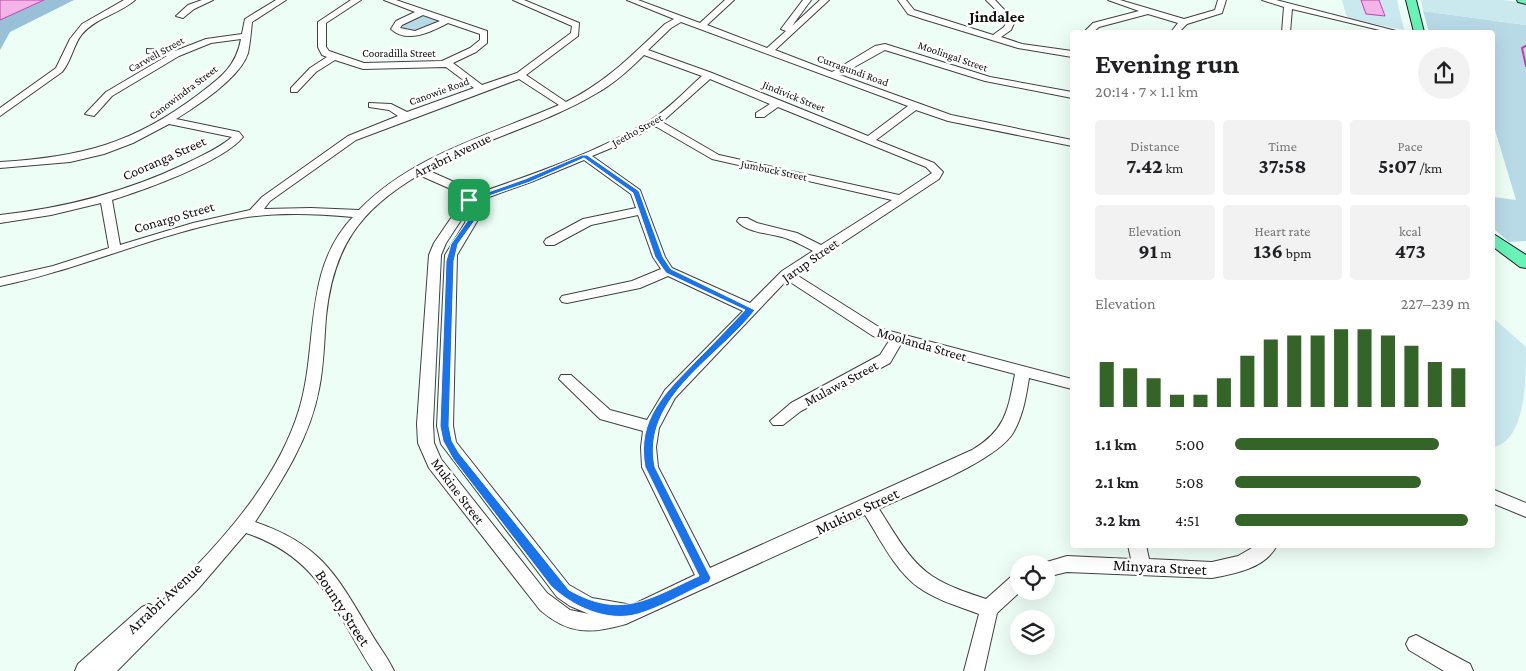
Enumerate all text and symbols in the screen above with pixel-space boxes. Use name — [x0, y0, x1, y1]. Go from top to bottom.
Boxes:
district label: Jindalee — [967, 8, 1025, 25]
street label: Carwell Street — [126, 34, 186, 74]
street label: Moolingal Street — [916, 38, 990, 75]
street label: Cooradilla Street — [362, 47, 436, 59]
button: share — [1418, 47, 1470, 99]
text: Evening run — [1095, 48, 1239, 79]
street label: Curragundi Road — [815, 52, 891, 89]
street label: Canowindra Street — [147, 62, 220, 122]
street label: Canowie Road — [407, 75, 471, 107]
street label: Jindivick Street — [760, 78, 827, 115]
text: 20:14 · 7 × 1.1 km — [1095, 83, 1198, 100]
street label: Jeetho Street — [609, 111, 665, 150]
street label: Arrabri Avenue — [411, 129, 493, 181]
street label: Cooranga Street — [120, 132, 208, 183]
text: Distance — [1130, 138, 1179, 154]
text: Time — [1268, 138, 1297, 154]
text: Pace — [1398, 138, 1423, 154]
text: 7.42 — [1126, 154, 1163, 178]
text: 37:58 — [1258, 154, 1307, 178]
text: 5:07 — [1378, 154, 1417, 178]
street label: Jumbuck Street — [739, 157, 808, 184]
text: km — [1163, 160, 1183, 176]
text: /km — [1417, 160, 1442, 176]
pin — [448, 179, 490, 221]
icon: arrive — [455, 186, 483, 214]
street label: Conargo Street — [132, 198, 216, 236]
text: Elevation — [1128, 223, 1181, 239]
text: Heart rate — [1255, 223, 1310, 239]
text: kcal — [1399, 223, 1421, 239]
street label: Jarup Street — [777, 234, 842, 287]
text: 91 — [1138, 239, 1158, 263]
text: 136 — [1253, 239, 1283, 263]
text: 473 — [1395, 239, 1426, 263]
text: m — [1158, 245, 1171, 261]
text: bpm — [1283, 245, 1311, 261]
text: Elevation — [1095, 295, 1156, 312]
text: 227–239 m — [1401, 295, 1470, 312]
street label: Moolanda Street — [875, 324, 969, 365]
street label: Mulawa Street — [801, 357, 881, 409]
text: 1.1 km — [1095, 436, 1137, 453]
text: 5:00 — [1175, 436, 1204, 453]
street label: Mukine Street — [428, 455, 488, 527]
text: 2.1 km — [1095, 474, 1139, 491]
text: 5:08 — [1175, 474, 1204, 491]
street label: Mukine Street — [813, 484, 902, 538]
text: 3.2 km — [1095, 512, 1141, 529]
text: 4:51 — [1175, 512, 1200, 529]
map controls — [1010, 555, 1055, 655]
button: locate — [1010, 555, 1055, 600]
street label: Minyara Street — [1113, 556, 1208, 579]
street label: Arrabri Avenue — [123, 559, 205, 637]
street label: Bounty Street — [311, 567, 374, 650]
button: layers — [1010, 610, 1055, 655]

